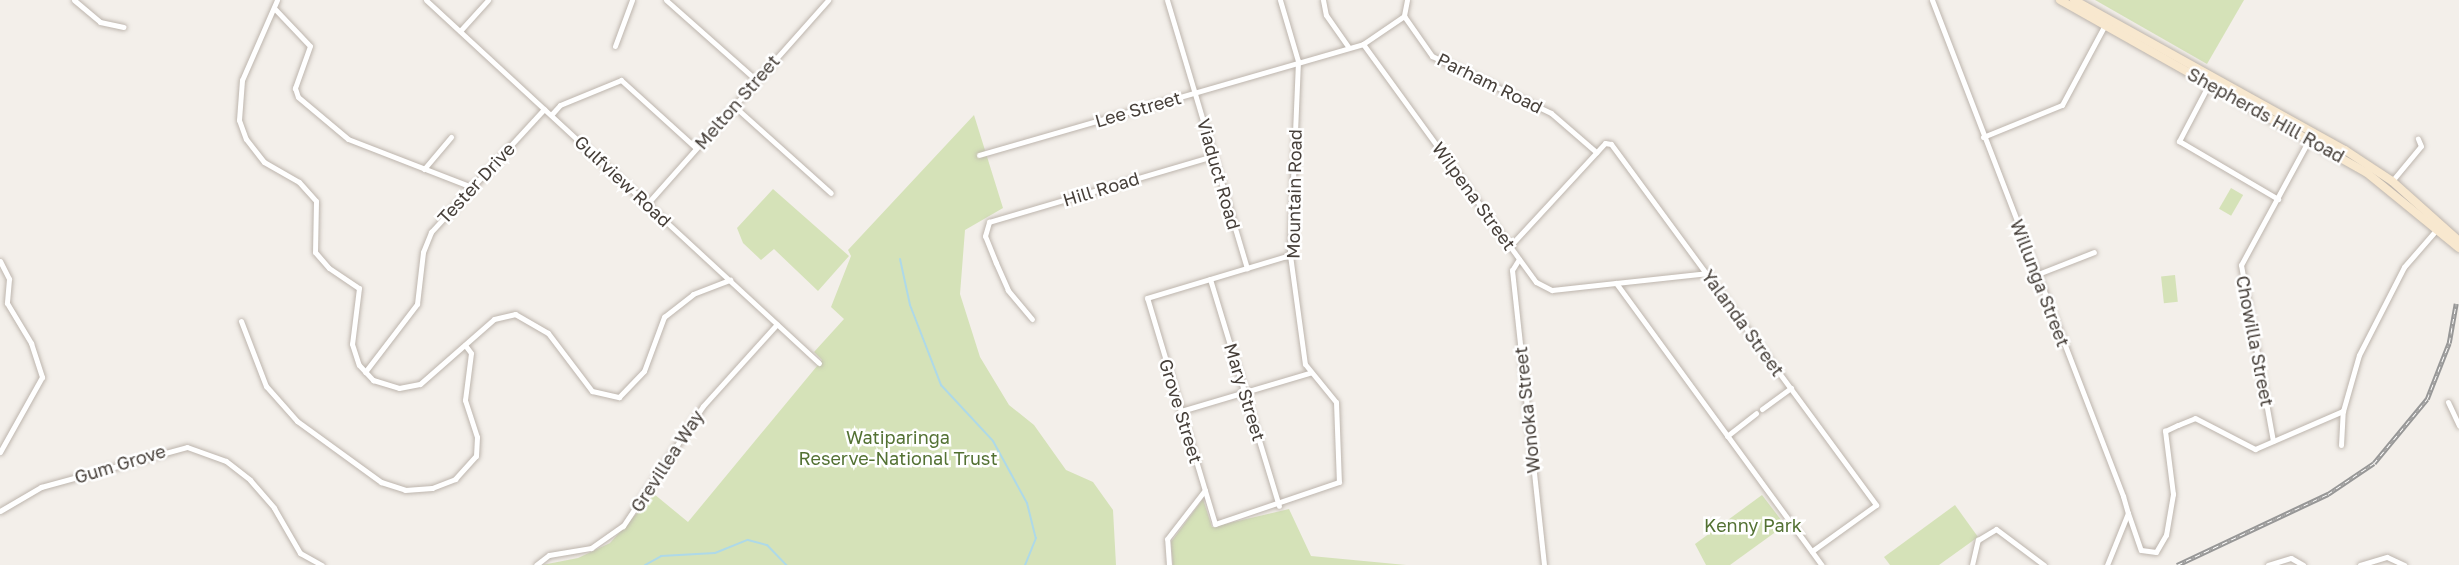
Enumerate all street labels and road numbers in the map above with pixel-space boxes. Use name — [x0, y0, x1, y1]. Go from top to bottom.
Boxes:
street label: Parham Road — [1434, 48, 1546, 118]
street label: Melton Street — [690, 50, 784, 154]
street label: Shepherds Hill Road — [2184, 63, 2348, 167]
street label: Lee Street — [1092, 86, 1184, 132]
street label: Viaduct Road — [1193, 116, 1245, 232]
street label: Mountain Road — [1282, 129, 1306, 259]
street label: Gulfview Road — [570, 131, 676, 231]
street label: Tester Drive — [433, 138, 519, 228]
street label: Wilpena Street — [1428, 138, 1520, 254]
street label: Hill Road — [1060, 167, 1142, 211]
street label: Willunga Street — [2006, 216, 2074, 350]
street label: Yalanda Street — [1697, 266, 1789, 380]
street label: Chowilla Street — [2232, 274, 2278, 408]
street label: Mary Street — [1220, 341, 1270, 443]
street label: Wonoka Street — [1510, 346, 1544, 474]
street label: Grove Street — [1155, 356, 1207, 466]
street label: Grevillea Way — [626, 406, 708, 516]
street label: Gum Grove — [72, 440, 168, 488]

